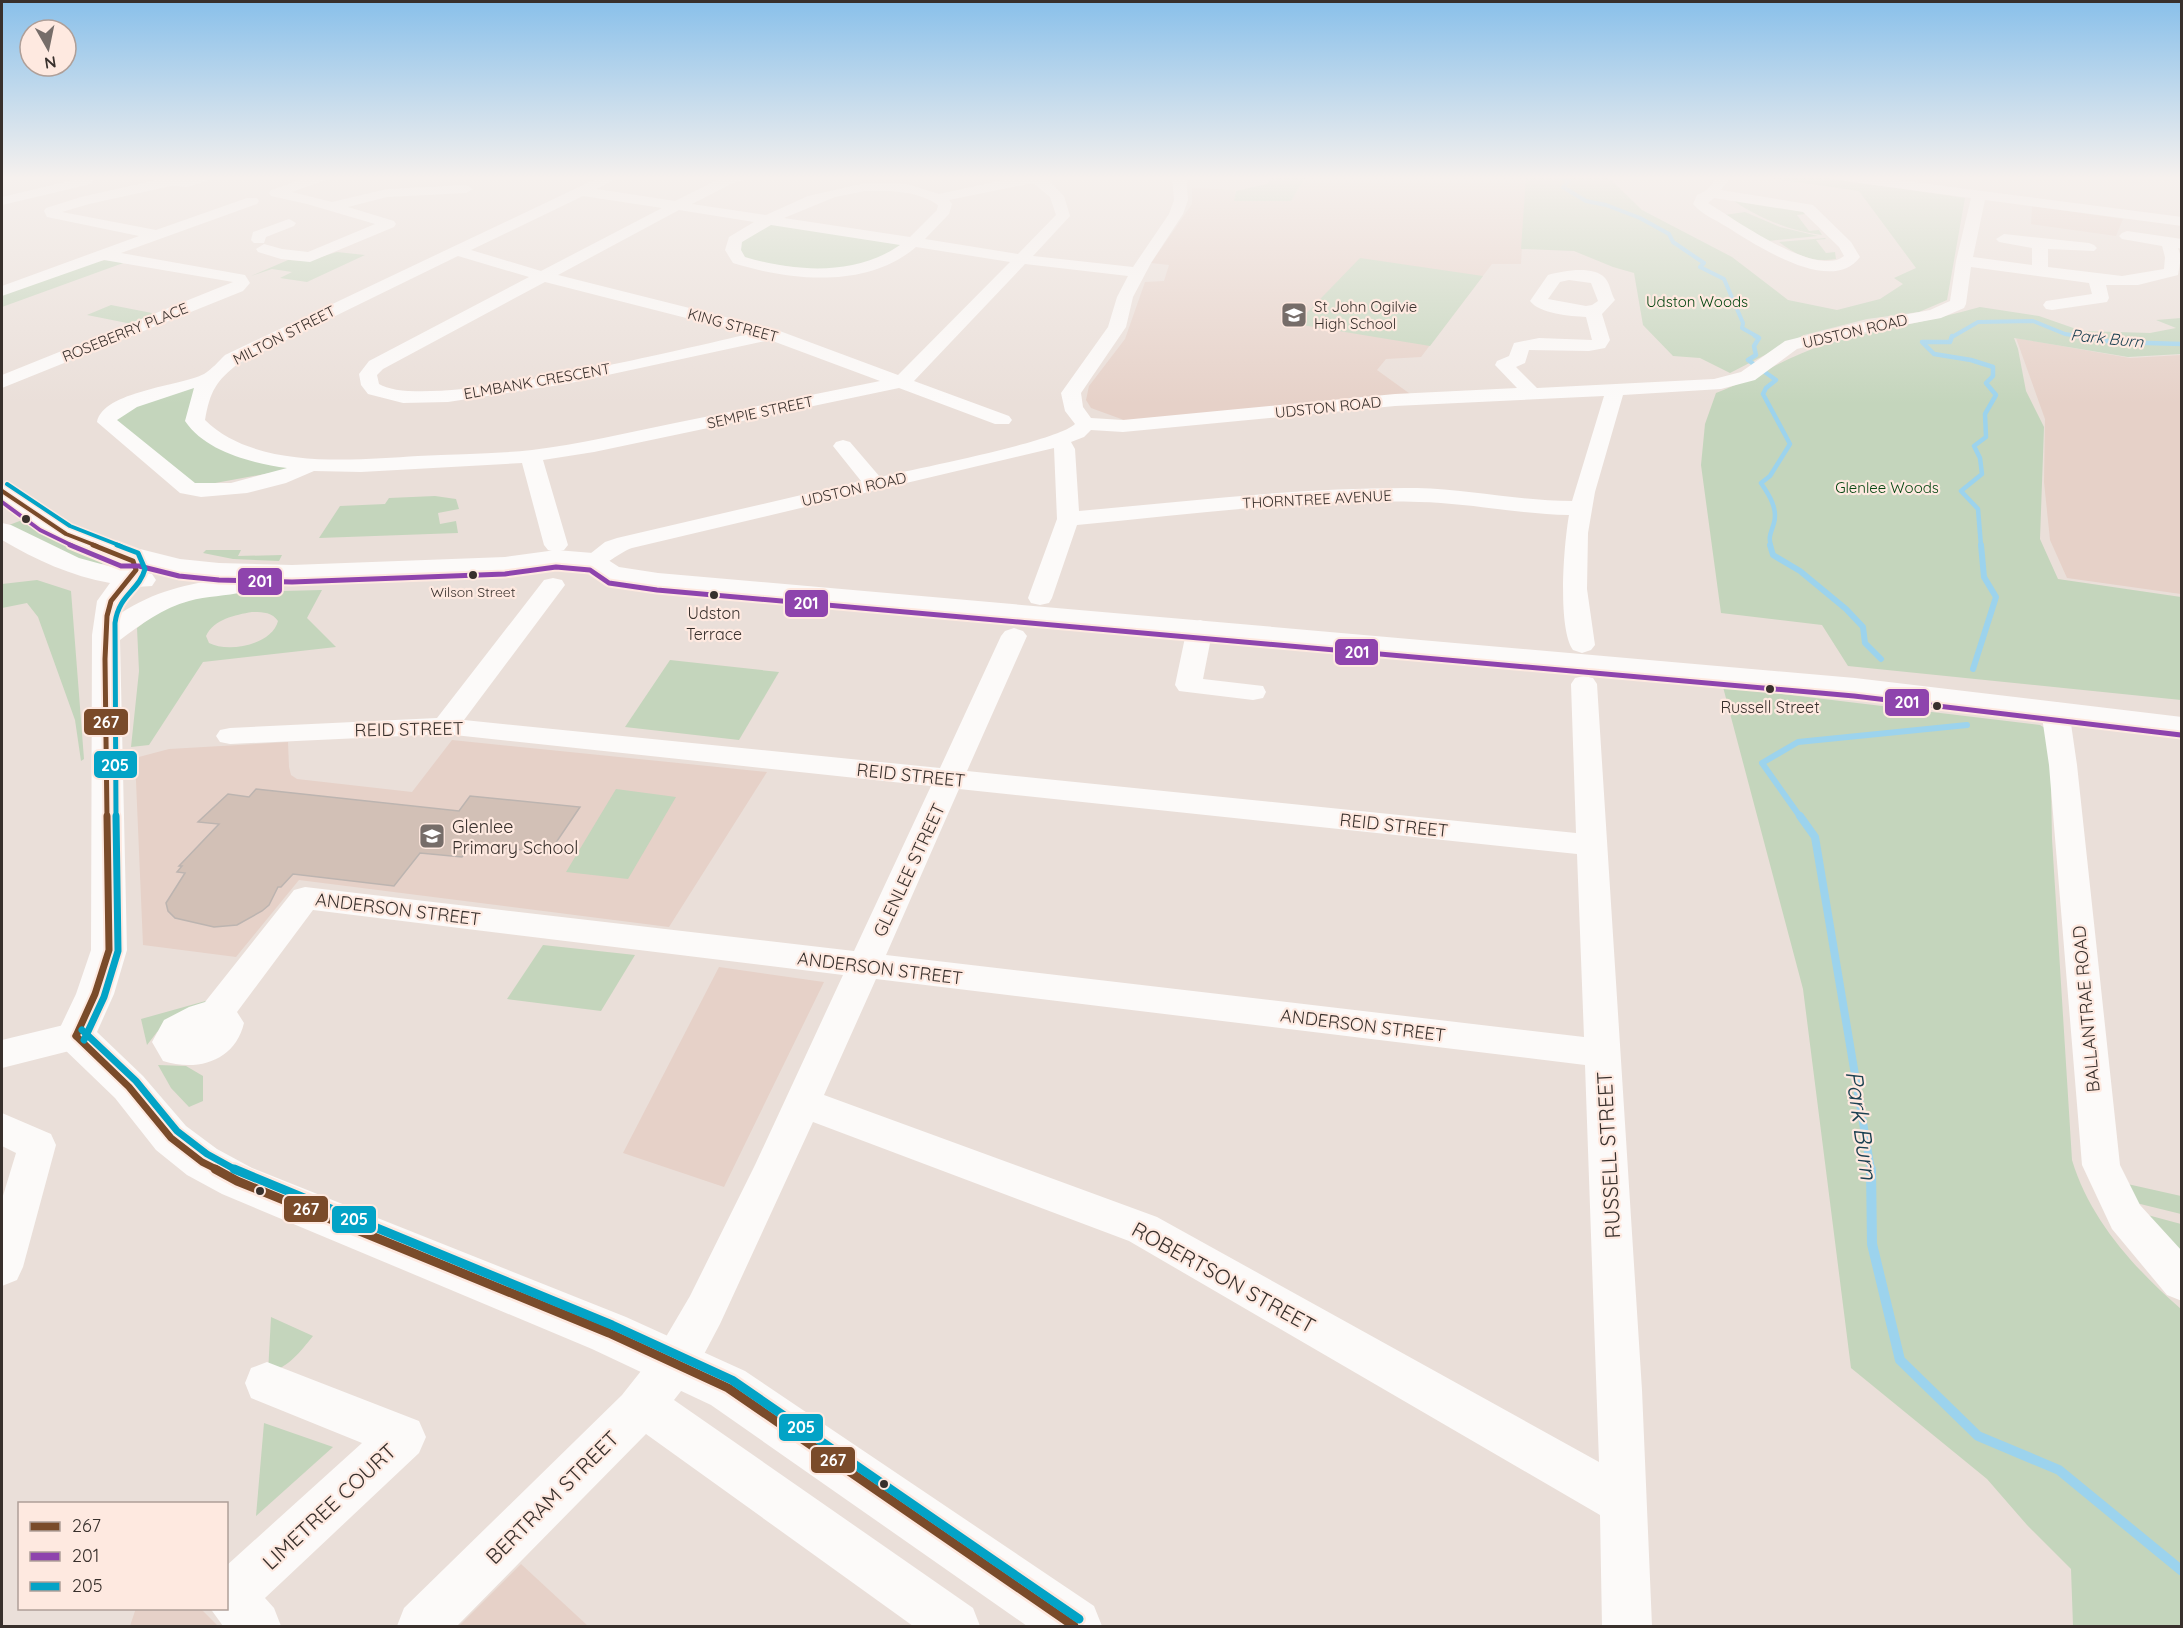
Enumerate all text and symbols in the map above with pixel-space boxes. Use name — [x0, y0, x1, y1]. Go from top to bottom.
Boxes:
north arrow — [18, 18, 78, 78]
text: N — [43, 52, 58, 74]
park label: Udston Woods — [1646, 292, 1748, 311]
place label: St John Ogilvie High School — [1314, 297, 1417, 333]
street label: ROSEBERRY PLACE — [59, 298, 191, 366]
school or university icon: St John Ogilvie High School — [1279, 300, 1309, 330]
street label: MILTON STREET — [230, 301, 338, 369]
street label: KING STREET — [686, 304, 780, 346]
street label: UDSTON ROAD — [1801, 310, 1909, 352]
water label: Park Burn — [2070, 324, 2145, 352]
street label: ELMBANK CRESCENT — [462, 359, 612, 403]
street label: SEMPIE STREET — [705, 391, 815, 433]
street label: UDSTON ROAD — [1274, 392, 1382, 422]
street label: UDSTON ROAD — [800, 468, 908, 510]
park label: Glenlee Woods — [1835, 478, 1939, 497]
street label: THORNTREE AVENUE — [1242, 486, 1392, 512]
unlabelled marker — [20, 513, 32, 525]
line badge: 201 — [237, 567, 283, 596]
marker: Wilson Street — [467, 569, 479, 581]
text: 201 — [247, 571, 273, 591]
place label: Wilson Street — [431, 583, 516, 601]
marker: Udston Terrace — [708, 589, 720, 601]
line badge: 201 — [784, 589, 829, 618]
text: 201 — [793, 593, 819, 613]
place label: Udston Terrace — [686, 603, 742, 644]
line badge: 201 — [1334, 638, 1379, 666]
text: 201 — [1344, 642, 1370, 662]
marker: Russell Street — [1764, 683, 1776, 695]
line badge: 201 — [1884, 688, 1930, 717]
text: 201 — [1894, 692, 1920, 712]
place label: Russell Street — [1720, 697, 1820, 717]
unlabelled marker — [1931, 700, 1943, 712]
line badge: 267 — [83, 708, 129, 736]
text: 267 — [93, 712, 120, 732]
street label: REID STREET — [354, 717, 464, 741]
line badge: 205 — [93, 750, 138, 779]
text: 205 — [101, 755, 129, 775]
street label: REID STREET — [856, 758, 967, 792]
street label: GLENLEE STREET — [868, 799, 950, 940]
street label: REID STREET — [1339, 808, 1450, 842]
place label: Glenlee Primary School — [452, 815, 578, 859]
school or university icon: Glenlee Primary School — [417, 821, 447, 851]
street label: ANDERSON STREET — [314, 887, 482, 931]
street label: BALLANTRAE ROAD — [2067, 925, 2105, 1093]
street label: ANDERSON STREET — [796, 946, 964, 990]
street label: ANDERSON STREET — [1279, 1003, 1447, 1047]
water label: Park Burn — [1840, 1069, 1885, 1183]
street label: RUSSELL STREET — [1591, 1071, 1625, 1239]
unlabelled marker — [254, 1185, 266, 1197]
line badge: 267 — [283, 1195, 329, 1223]
text: 267 — [293, 1199, 320, 1219]
line badge: 205 — [331, 1205, 377, 1234]
text: 205 — [340, 1209, 368, 1229]
street label: ROBERTSON STREET — [1128, 1216, 1320, 1338]
line badge: 205 — [778, 1413, 824, 1442]
text: 205 — [787, 1417, 815, 1437]
street label: BERTRAM STREET — [480, 1425, 624, 1569]
street label: LIMETREE COURT — [257, 1437, 401, 1575]
line badge: 267 — [810, 1446, 856, 1474]
text: 267 — [820, 1450, 847, 1470]
unlabelled marker — [878, 1478, 890, 1490]
legend — [18, 1502, 228, 1610]
text: 267 — [72, 1514, 101, 1537]
text: 201 — [72, 1544, 99, 1567]
text: 205 — [72, 1574, 103, 1597]

